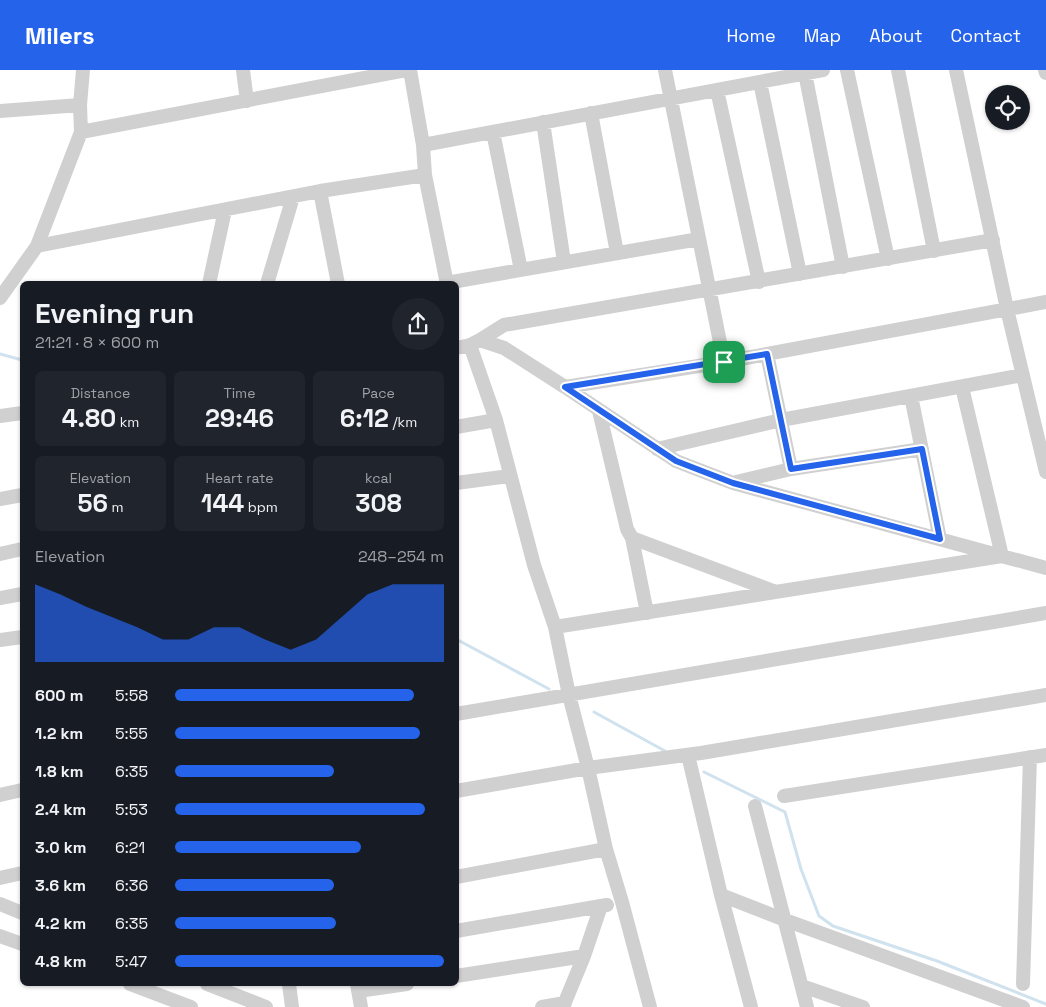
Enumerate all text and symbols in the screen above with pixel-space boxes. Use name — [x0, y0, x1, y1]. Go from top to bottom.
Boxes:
text: Milers — [25, 20, 95, 51]
text: Home — [727, 24, 776, 47]
text: Map — [804, 24, 841, 47]
text: About — [869, 24, 923, 47]
text: Contact — [951, 24, 1021, 47]
map controls — [985, 85, 1030, 130]
button: locate — [985, 85, 1030, 130]
text: Evening run — [35, 295, 194, 331]
button: share — [392, 298, 444, 350]
text: 21:21 · 8 × 600 m — [35, 332, 159, 353]
pin — [703, 341, 745, 383]
icon: arrive — [710, 348, 738, 376]
text: Distance — [71, 384, 130, 402]
text: Time — [224, 384, 255, 402]
text: Pace — [362, 384, 395, 402]
text: 4.80 — [62, 402, 116, 434]
text: 29:46 — [205, 402, 274, 434]
text: 6:12 — [340, 402, 389, 434]
text: km — [116, 413, 139, 431]
text: /km — [389, 413, 417, 431]
text: Elevation — [70, 469, 131, 487]
text: Heart rate — [206, 469, 273, 487]
text: kcal — [365, 469, 392, 487]
text: 56 — [77, 487, 108, 519]
text: 144 — [201, 487, 244, 519]
text: 308 — [355, 487, 402, 519]
text: m — [108, 498, 124, 516]
text: bpm — [244, 498, 278, 516]
text: Elevation — [35, 546, 105, 567]
text: 248–254 m — [358, 546, 444, 567]
text: 600 m — [35, 685, 83, 706]
text: 5:58 — [115, 685, 148, 706]
text: 1.2 km — [35, 723, 83, 744]
text: 5:55 — [115, 723, 148, 744]
text: 1.8 km — [35, 761, 83, 782]
text: 6:35 — [115, 761, 148, 782]
text: 2.4 km — [35, 799, 86, 820]
text: 5:53 — [115, 799, 148, 820]
text: 3.0 km — [35, 837, 86, 858]
text: 6:21 — [115, 837, 145, 858]
text: 3.6 km — [35, 875, 86, 896]
text: 6:36 — [115, 875, 148, 896]
text: 4.2 km — [35, 913, 86, 934]
text: 6:35 — [115, 913, 148, 934]
text: 4.8 km — [35, 951, 86, 972]
text: 5:47 — [115, 951, 147, 972]

